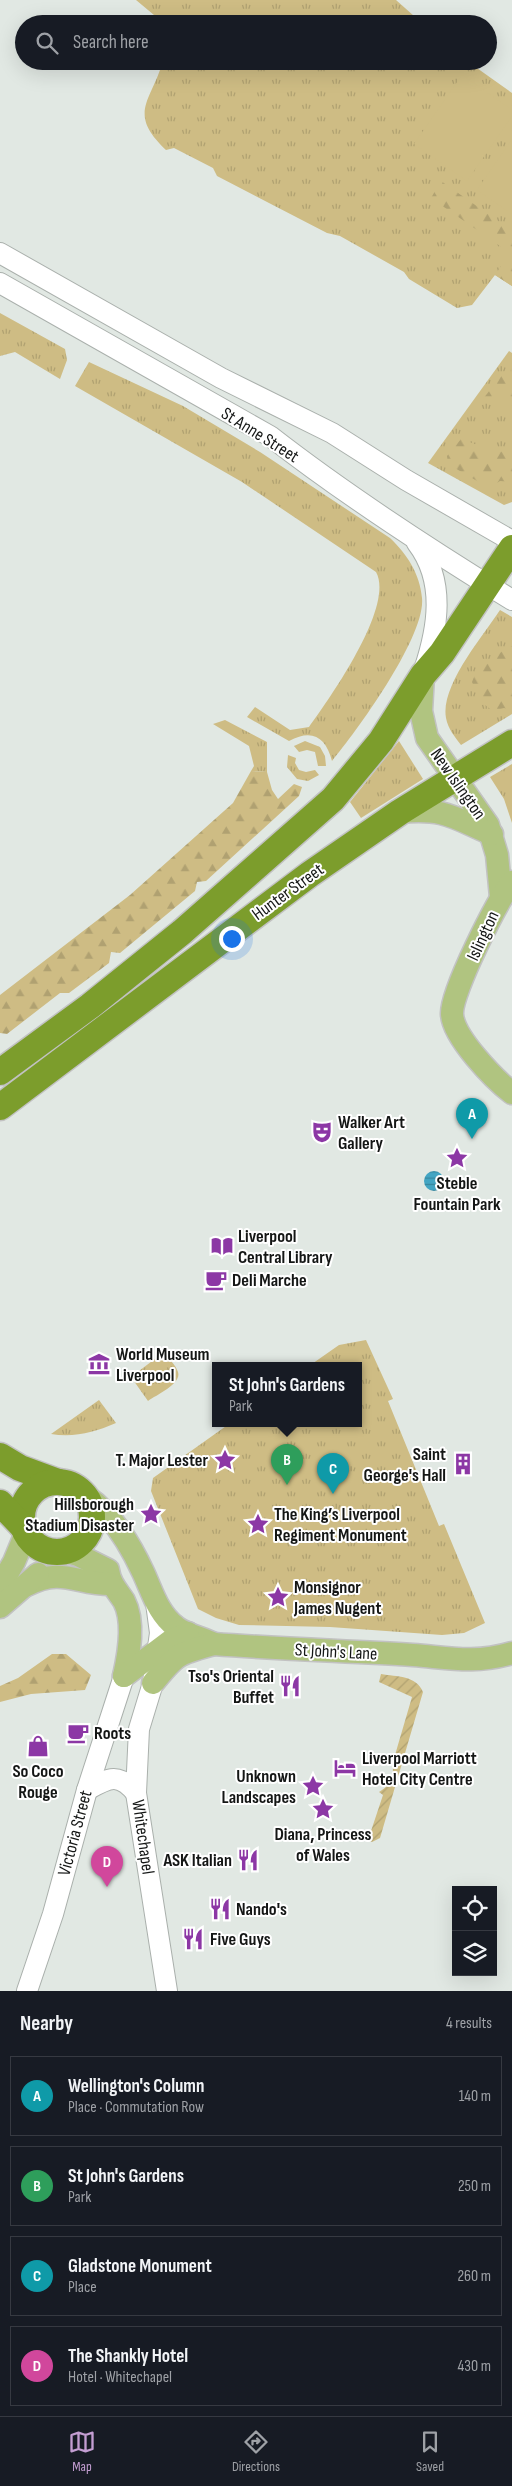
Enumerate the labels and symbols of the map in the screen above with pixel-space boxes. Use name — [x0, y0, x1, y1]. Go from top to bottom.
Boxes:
street label: St Anne Street — [217, 403, 303, 467]
street label: New Islington — [426, 744, 490, 824]
street label: Hunter Street — [248, 859, 328, 925]
street label: Islington — [462, 908, 504, 964]
your location — [219, 926, 245, 952]
pin: A — [456, 1098, 488, 1139]
place label: Walker Art Gallery — [338, 1112, 405, 1154]
theatre icon: Walker Art Gallery — [309, 1119, 335, 1145]
place icon: Steble Fountain Park — [444, 1145, 470, 1171]
place label: Steble Fountain Park — [413, 1173, 501, 1215]
place label: Liverpool Central Library — [238, 1226, 333, 1268]
library icon: Liverpool Central Library — [209, 1233, 235, 1259]
cafe icon: Deli Marche — [203, 1267, 229, 1293]
place label: Deli Marche — [232, 1270, 307, 1291]
place label: World Museum Liverpool — [116, 1344, 210, 1386]
museum icon: World Museum Liverpool — [86, 1351, 112, 1377]
pin: B — [271, 1444, 303, 1485]
place label: Saint George's Hall — [363, 1444, 446, 1486]
place icon: T. Major Lester — [212, 1447, 238, 1473]
place label: T. Major Lester — [116, 1450, 208, 1471]
building icon: Saint George's Hall — [450, 1451, 476, 1477]
pin: C — [317, 1453, 349, 1494]
place label: Hillsborough Stadium Disaster — [25, 1494, 134, 1536]
place icon: Hillsborough Stadium Disaster — [138, 1501, 164, 1527]
place label: The King’s Liverpool Regiment Monument — [274, 1504, 407, 1546]
place icon: The King’s Liverpool Regiment Monument — [245, 1511, 271, 1537]
place label: Monsignor James Nugent — [293, 1577, 381, 1619]
place icon: Monsignor James Nugent — [265, 1584, 291, 1610]
street label: St John's Lane — [294, 1639, 378, 1665]
place label: Tso's Oriental Buffet — [188, 1666, 274, 1708]
restaurant icon: Tso's Oriental Buffet — [277, 1673, 303, 1699]
cafe icon: Roots — [65, 1720, 91, 1746]
place label: Roots — [94, 1723, 131, 1744]
shop icon: So Coco Rouge — [25, 1733, 51, 1759]
place label: Liverpool Marriott Hotel City Centre — [362, 1748, 477, 1790]
hotel icon: Liverpool Marriott Hotel City Centre — [332, 1755, 358, 1781]
place label: So Coco Rouge — [12, 1761, 64, 1803]
place label: Unknown Landscapes — [221, 1766, 296, 1808]
place icon: Unknown Landscapes — [300, 1773, 326, 1799]
street label: Victoria Street — [54, 1787, 97, 1878]
place icon: Diana, Princess of Wales — [310, 1796, 336, 1822]
street label: Whitechapel — [127, 1798, 159, 1876]
place label: Diana, Princess of Wales — [275, 1824, 372, 1866]
pin: D — [91, 1846, 123, 1887]
restaurant icon: ASK Italian — [235, 1847, 261, 1873]
place label: ASK Italian — [162, 1850, 232, 1871]
restaurant icon: Nando's — [207, 1896, 233, 1922]
place label: Nando's — [236, 1899, 287, 1920]
restaurant icon: Five Guys — [180, 1926, 206, 1952]
place label: Five Guys — [210, 1929, 271, 1950]

